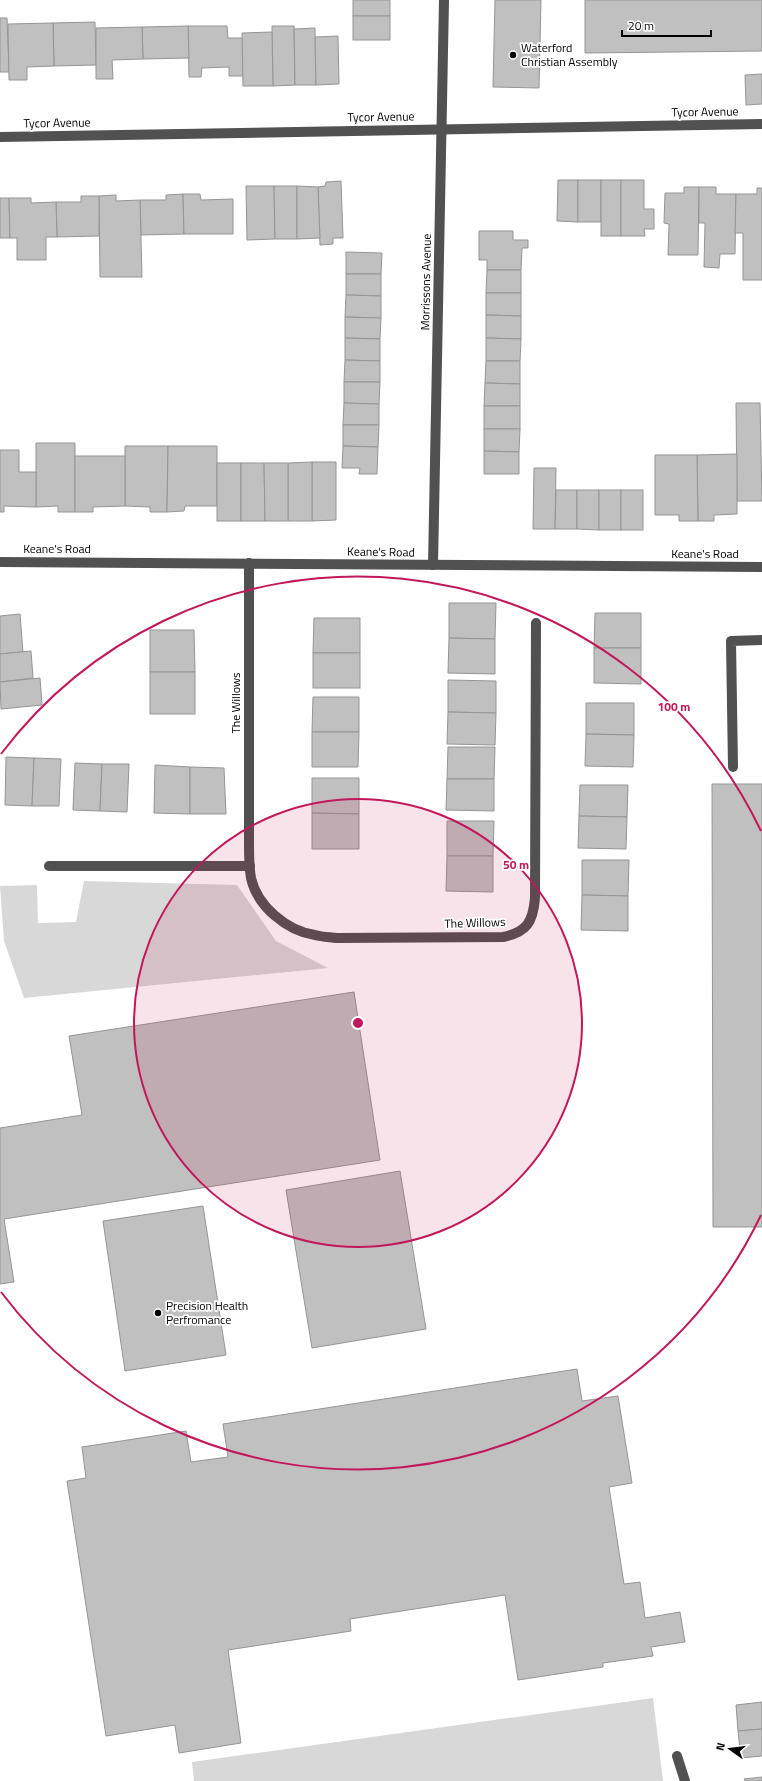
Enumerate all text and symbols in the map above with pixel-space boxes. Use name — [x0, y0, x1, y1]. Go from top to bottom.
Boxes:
scale bar — [622, 12, 711, 38]
text: 20 m — [628, 16, 654, 35]
place label: Waterford Christian Assembly — [521, 38, 618, 71]
marker: Waterford Christian Assembly — [508, 50, 518, 60]
street label: Tycor Avenue — [671, 101, 739, 122]
street label: Tycor Avenue — [347, 106, 415, 127]
street label: Tycor Avenue — [23, 112, 91, 133]
street label: Morrissons Avenue — [415, 233, 436, 331]
street label: Keane's Road — [23, 539, 91, 558]
street label: Keane's Road — [347, 541, 415, 562]
street label: Keane's Road — [671, 544, 739, 563]
street label: The Willows — [226, 672, 245, 734]
text: 100 m — [658, 697, 690, 716]
text: 50 m — [503, 855, 529, 874]
street label: The Willows — [444, 912, 506, 933]
centre of rings — [351, 1016, 365, 1030]
place label: Precision Health Perfromance — [166, 1296, 248, 1329]
marker: Precision Health Perfromance — [153, 1308, 163, 1318]
north arrow — [710, 1729, 750, 1769]
text: N — [712, 1741, 729, 1752]

